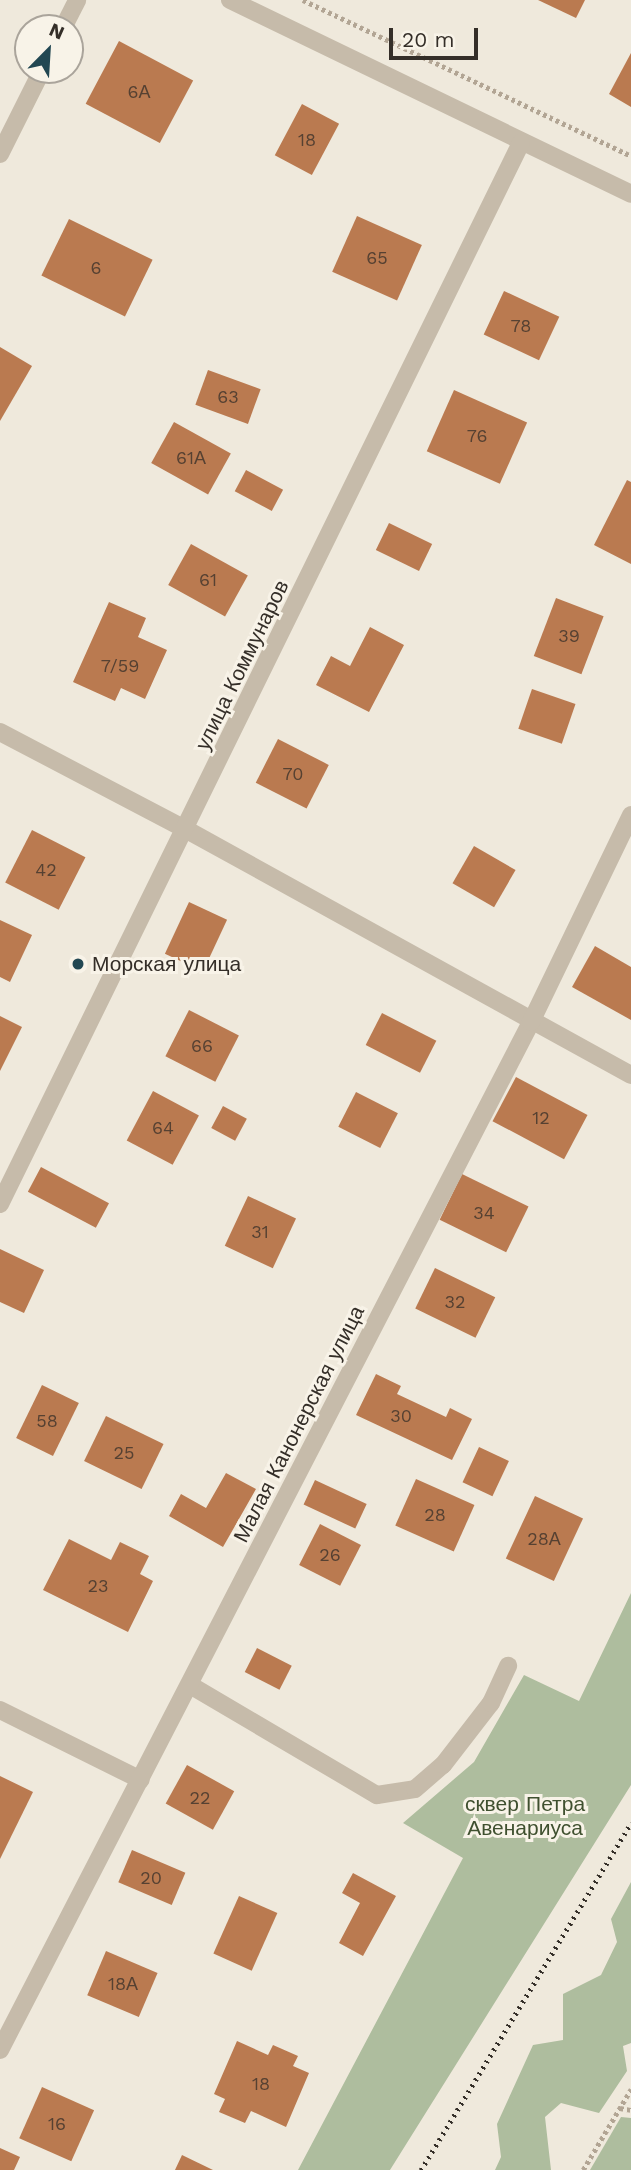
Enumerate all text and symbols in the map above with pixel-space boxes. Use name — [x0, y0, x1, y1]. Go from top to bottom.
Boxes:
north arrow — [14, 14, 84, 84]
scale bar — [393, 14, 482, 58]
text: N — [46, 18, 68, 45]
text: 20 m — [402, 27, 454, 52]
house number: 6А — [128, 81, 150, 103]
house number: 18 — [298, 129, 316, 151]
house number: 65 — [366, 247, 388, 269]
house number: 6 — [91, 257, 101, 279]
house number: 78 — [511, 315, 531, 337]
house number: 63 — [217, 386, 239, 408]
house number: 76 — [467, 425, 487, 447]
house number: 61А — [176, 447, 206, 469]
house number: 61 — [199, 569, 217, 591]
street label: улица Коммунаров — [190, 576, 294, 754]
house number: 39 — [558, 625, 580, 647]
house number: 7/59 — [101, 655, 139, 677]
house number: 70 — [283, 763, 303, 785]
house number: 42 — [35, 859, 57, 881]
place label: Морская улица — [92, 951, 241, 977]
marker: Морская улица — [70, 956, 86, 972]
house number: 66 — [191, 1035, 213, 1057]
house number: 12 — [532, 1107, 550, 1129]
house number: 64 — [152, 1117, 174, 1139]
house number: 34 — [473, 1202, 495, 1224]
house number: 31 — [251, 1221, 269, 1243]
house number: 32 — [445, 1291, 465, 1313]
street label: Малая Канонерская улица — [228, 1302, 370, 1546]
house number: 30 — [390, 1405, 412, 1427]
house number: 58 — [36, 1410, 58, 1432]
house number: 25 — [114, 1442, 134, 1464]
house number: 28 — [424, 1504, 446, 1526]
house number: 28А — [527, 1528, 561, 1550]
house number: 26 — [319, 1544, 341, 1566]
house number: 23 — [88, 1575, 108, 1597]
house number: 22 — [190, 1787, 210, 1809]
park label: сквер Петра Авенариуса — [465, 1791, 585, 1841]
house number: 20 — [140, 1867, 162, 1889]
house number: 18А — [108, 1973, 138, 1995]
house number: 18 — [252, 2073, 270, 2095]
house number: 16 — [48, 2113, 66, 2135]

